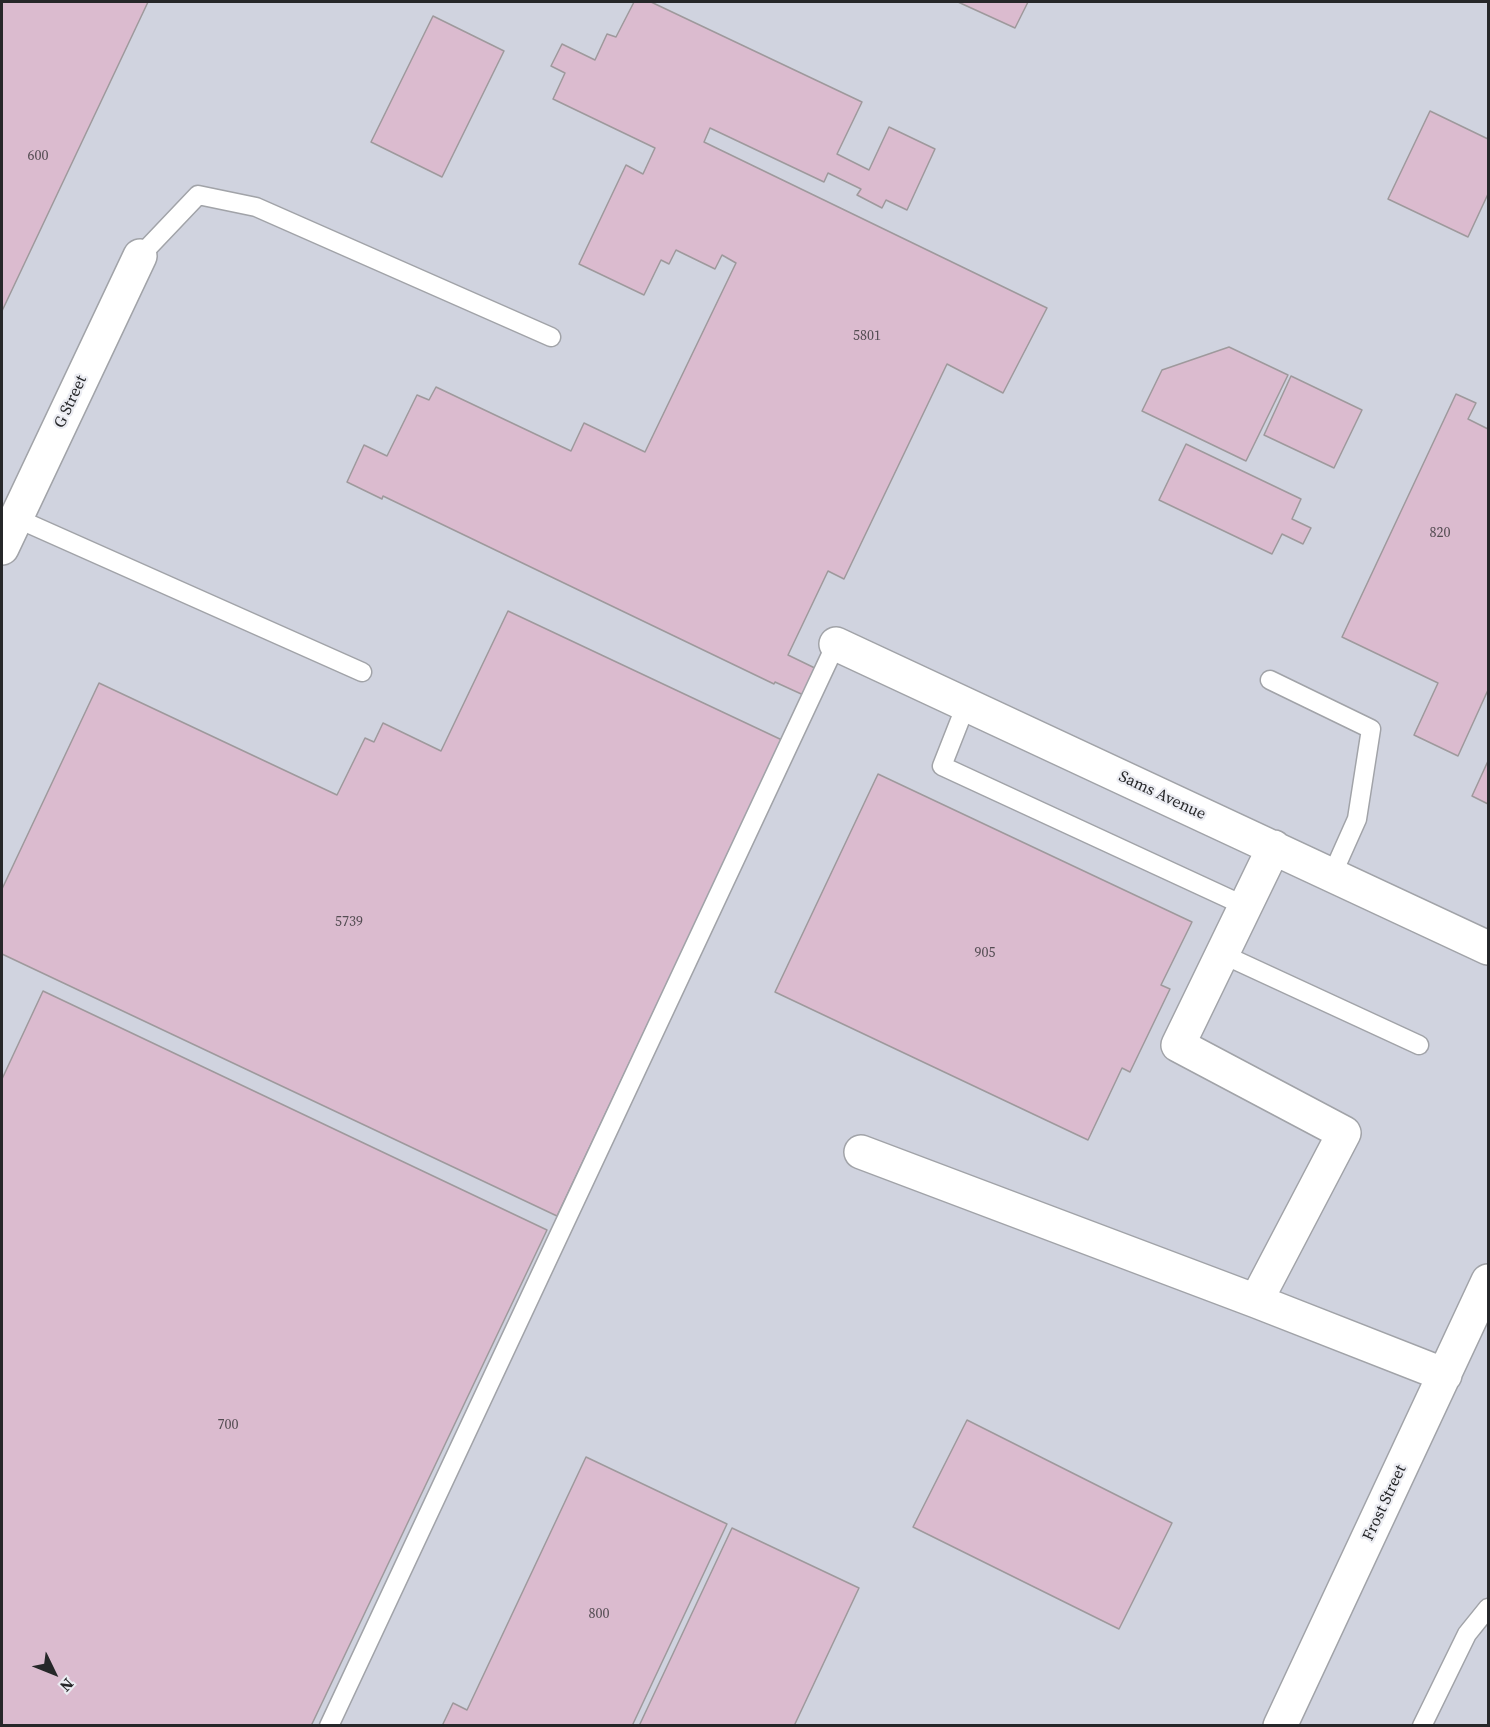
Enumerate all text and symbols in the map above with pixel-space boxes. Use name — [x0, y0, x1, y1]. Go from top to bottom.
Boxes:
house number: 600 — [28, 148, 48, 164]
house number: 5801 — [853, 328, 881, 344]
street label: G Street — [50, 373, 92, 431]
house number: 820 — [1430, 525, 1450, 541]
street label: Sams Avenue — [1115, 767, 1209, 825]
house number: 5739 — [335, 914, 363, 930]
house number: 905 — [975, 945, 995, 961]
house number: 700 — [218, 1417, 238, 1433]
street label: Frost Street — [1359, 1462, 1411, 1544]
house number: 800 — [589, 1606, 609, 1622]
north arrow — [24, 1643, 84, 1703]
text: N — [55, 1674, 79, 1697]

